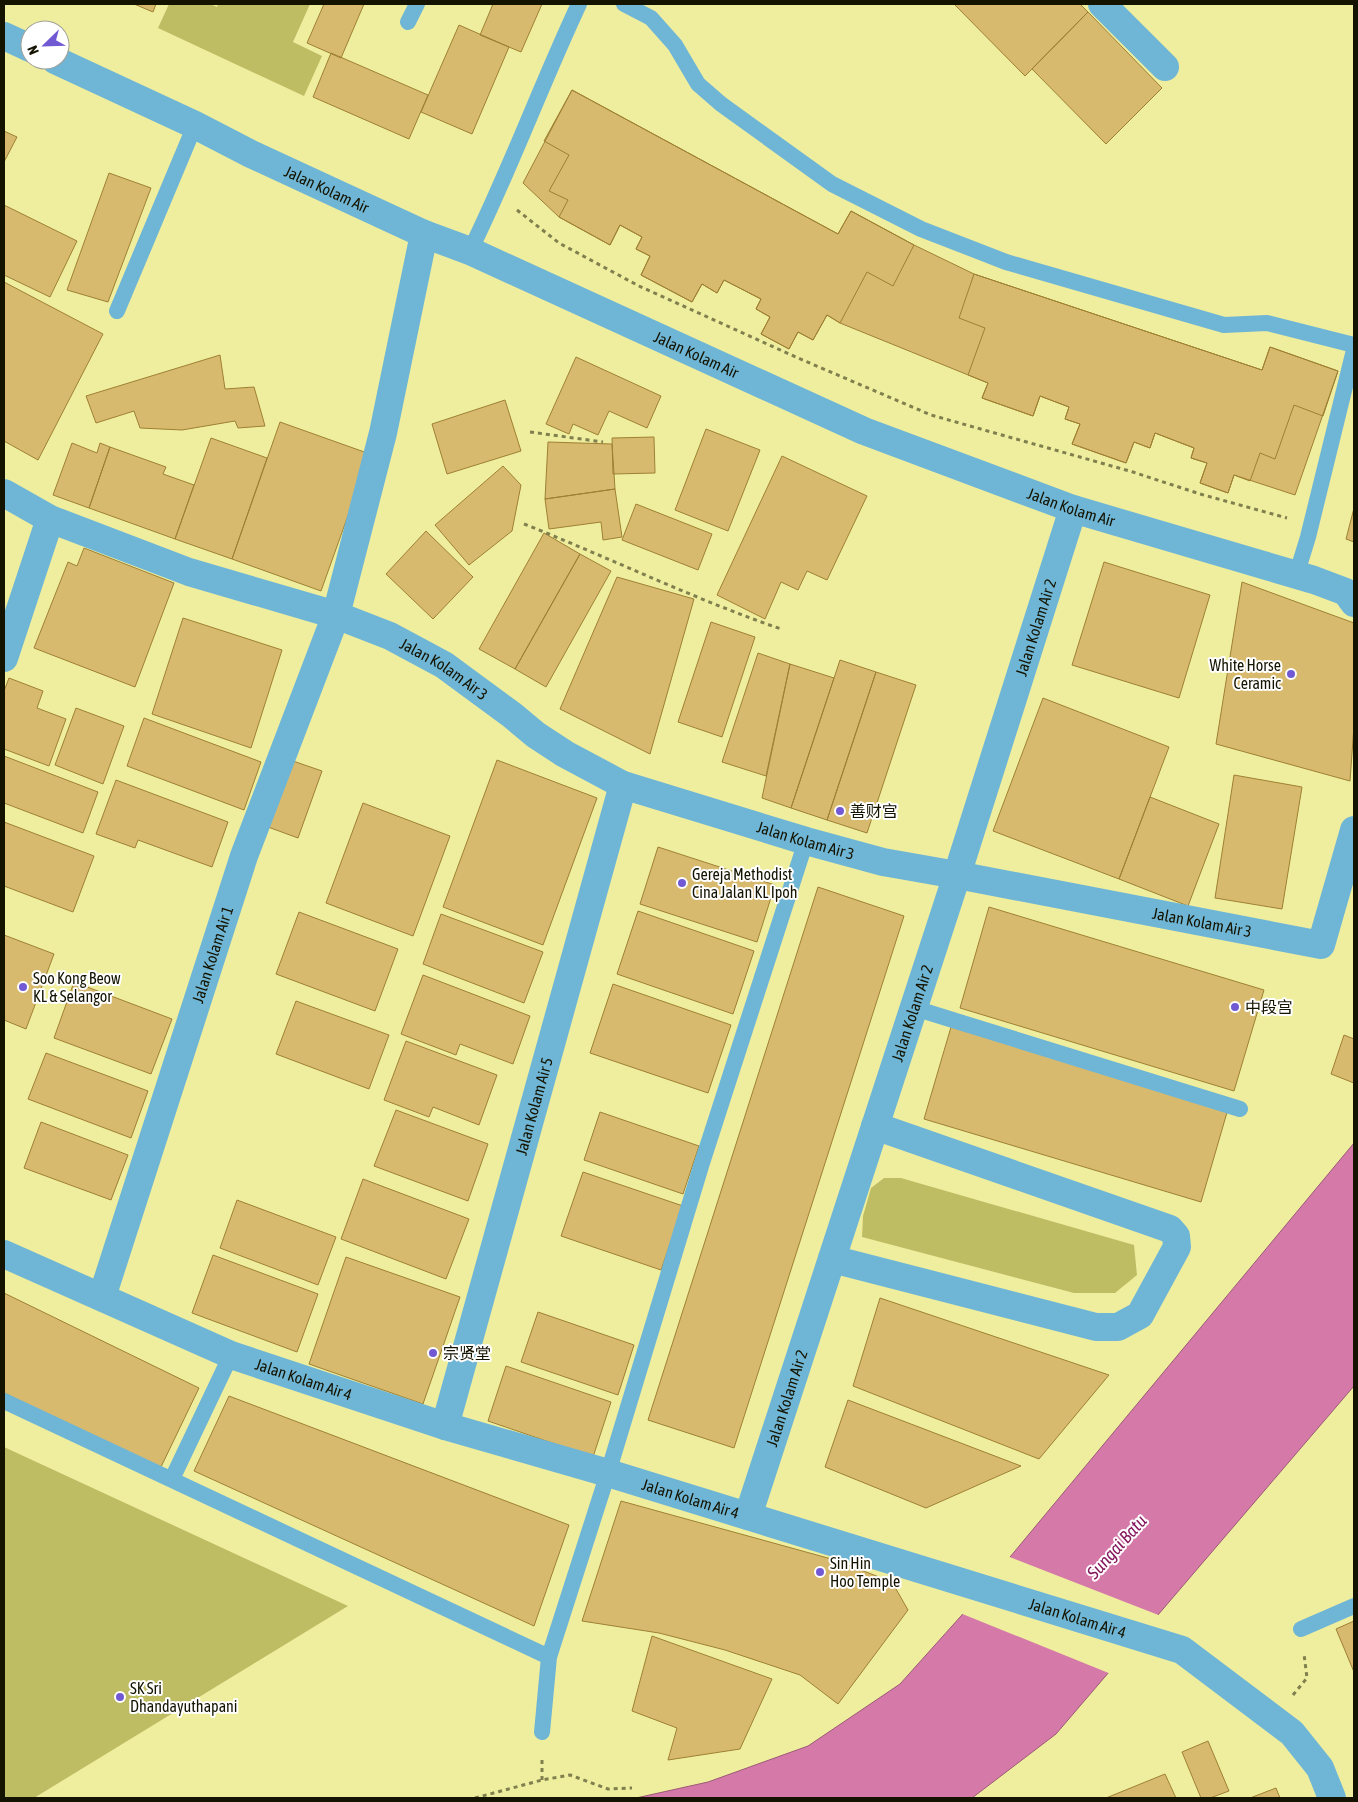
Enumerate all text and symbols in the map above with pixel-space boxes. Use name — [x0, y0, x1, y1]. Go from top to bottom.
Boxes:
north arrow — [20, 20, 70, 70]
text: N — [24, 43, 42, 57]
street label: Jalan Kolam Air — [282, 162, 372, 216]
street label: Jalan Kolam Air — [651, 327, 742, 382]
street label: Jalan Kolam Air — [1025, 484, 1117, 530]
street label: Jalan Kolam Air 2 — [1012, 577, 1059, 678]
street label: Jalan Kolam Air 3 — [397, 634, 492, 703]
place label: White Horse Ceramic — [1210, 656, 1281, 692]
marker: White Horse Ceramic — [1285, 668, 1297, 680]
place label: 善财宫 — [850, 802, 898, 820]
marker: 善财宫 — [834, 805, 846, 817]
street label: Jalan Kolam Air 3 — [755, 818, 857, 863]
place label: Gereja Methodist Cina Jalan KL Ipoh — [692, 865, 798, 902]
marker: Gereja Methodist Cina Jalan KL Ipoh — [676, 877, 688, 889]
street label: Jalan Kolam Air 1 — [188, 904, 236, 1005]
street label: Jalan Kolam Air 3 — [1151, 904, 1253, 940]
street label: Jalan Kolam Air 2 — [888, 962, 936, 1064]
place label: Soo Kong Beow KL & Selangor — [33, 969, 121, 1006]
marker: Soo Kong Beow KL & Selangor — [17, 981, 29, 993]
place label: 中段宫 — [1245, 998, 1293, 1016]
marker: 中段宫 — [1229, 1001, 1241, 1013]
street label: Jalan Kolam Air 5 — [512, 1055, 556, 1157]
place label: 宗贤堂 — [443, 1344, 491, 1362]
marker: 宗贤堂 — [427, 1347, 439, 1359]
street label: Jalan Kolam Air 2 — [762, 1347, 811, 1449]
street label: Jalan Kolam Air 4 — [253, 1355, 354, 1404]
street label: Jalan Kolam Air 4 — [640, 1475, 741, 1522]
water label: Sungai Batu — [1082, 1510, 1151, 1584]
place label: Sin Hin Hoo Temple — [830, 1554, 900, 1591]
marker: Sin Hin Hoo Temple — [814, 1566, 826, 1578]
street label: Jalan Kolam Air 4 — [1027, 1594, 1128, 1641]
place label: SK Sri Dhandayuthapani — [130, 1679, 238, 1716]
marker: SK Sri Dhandayuthapani — [114, 1691, 126, 1703]

